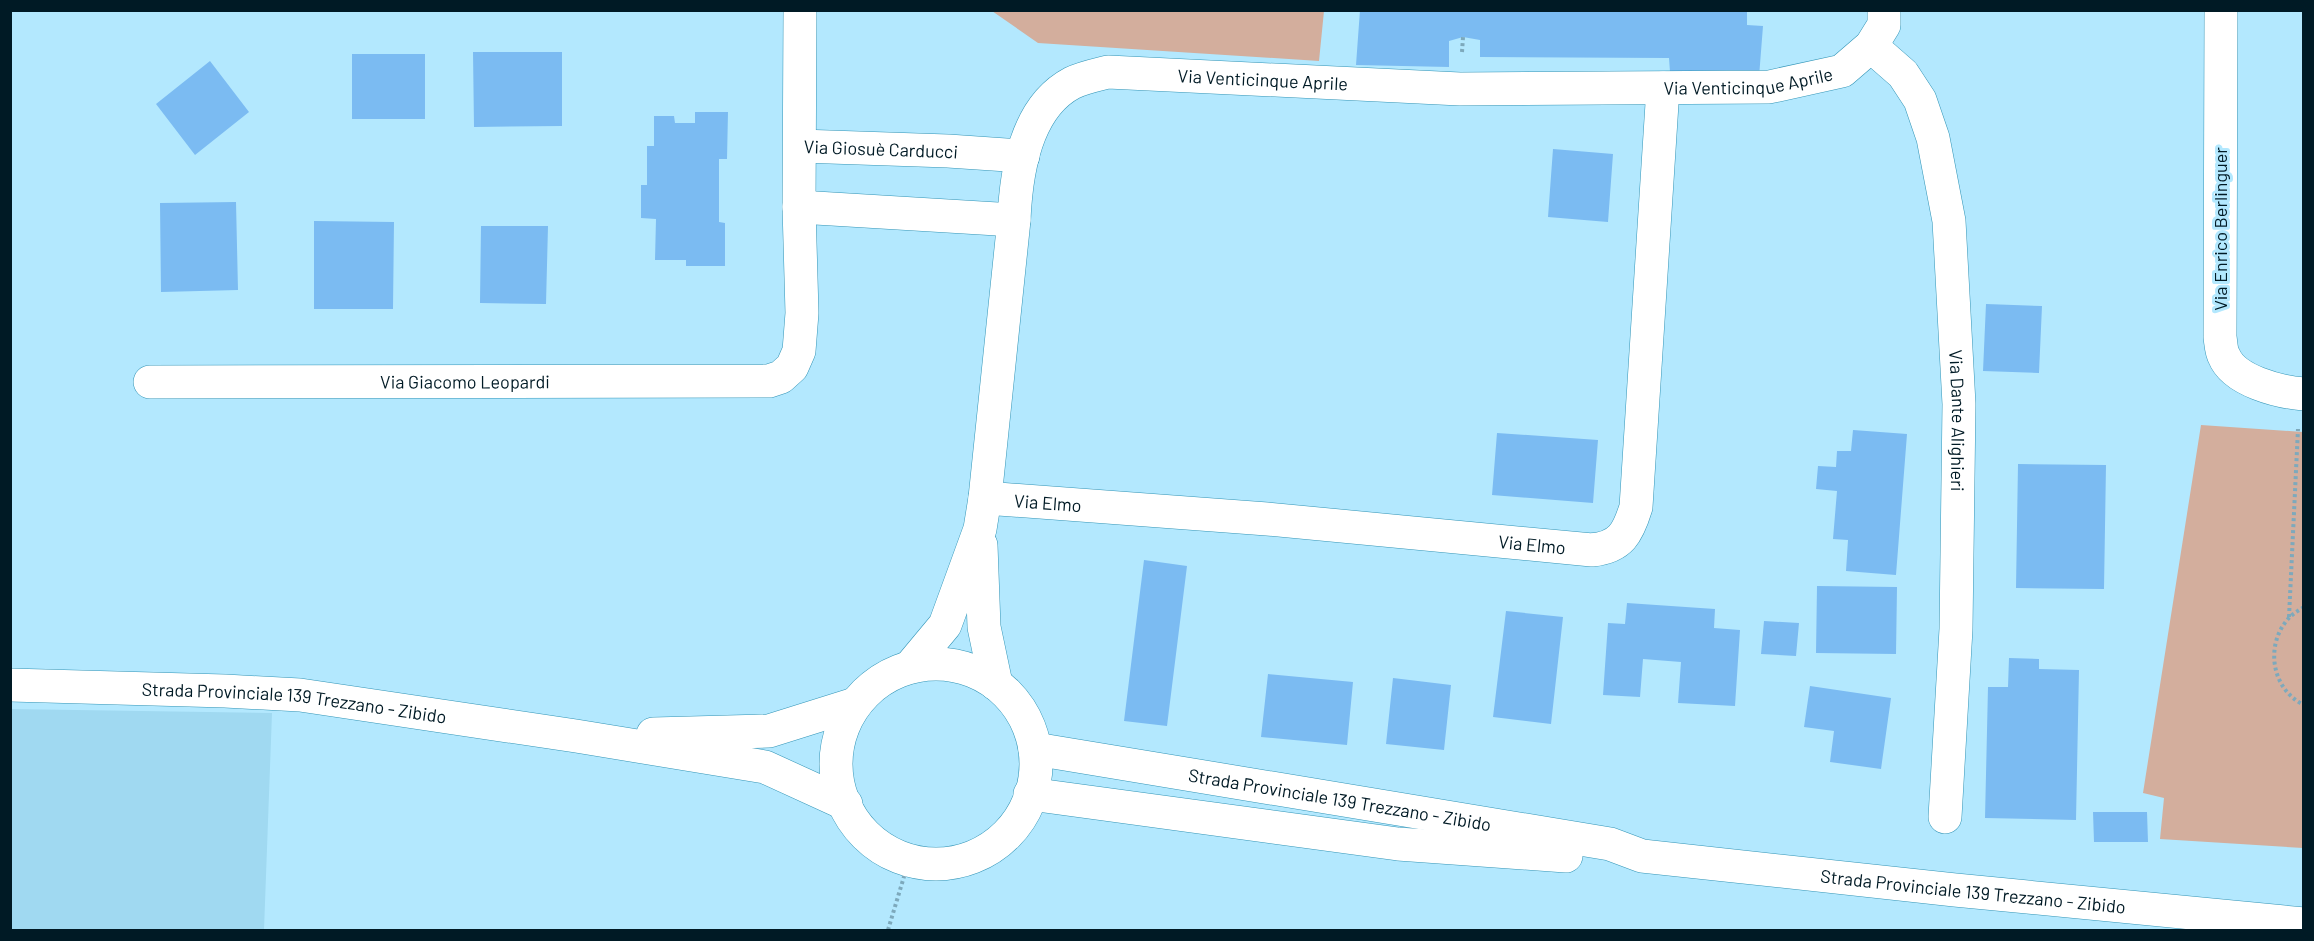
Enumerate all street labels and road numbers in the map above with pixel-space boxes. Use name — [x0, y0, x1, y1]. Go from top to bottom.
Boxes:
street label: Via Venticinque Aprile — [1663, 62, 1835, 99]
street label: Via Venticinque Aprile — [1177, 64, 1348, 95]
street label: Via Giosuè Carducci — [803, 135, 959, 163]
street label: Via Enrico Berlinguer — [2209, 147, 2231, 311]
street label: Via Dante Alighieri — [1945, 349, 1970, 492]
street label: Via Giacomo Leopardi — [380, 370, 550, 393]
street label: Via Elmo — [1013, 489, 1082, 516]
street label: Via Elmo — [1497, 530, 1567, 558]
street label: Strada Provinciale 139 Trezzano - Zibido — [141, 678, 448, 728]
street label: Strada Provinciale 139 Trezzano - Zibido — [1187, 764, 1493, 835]
street label: Strada Provinciale 139 Trezzano - Zibido — [1819, 864, 2127, 918]

